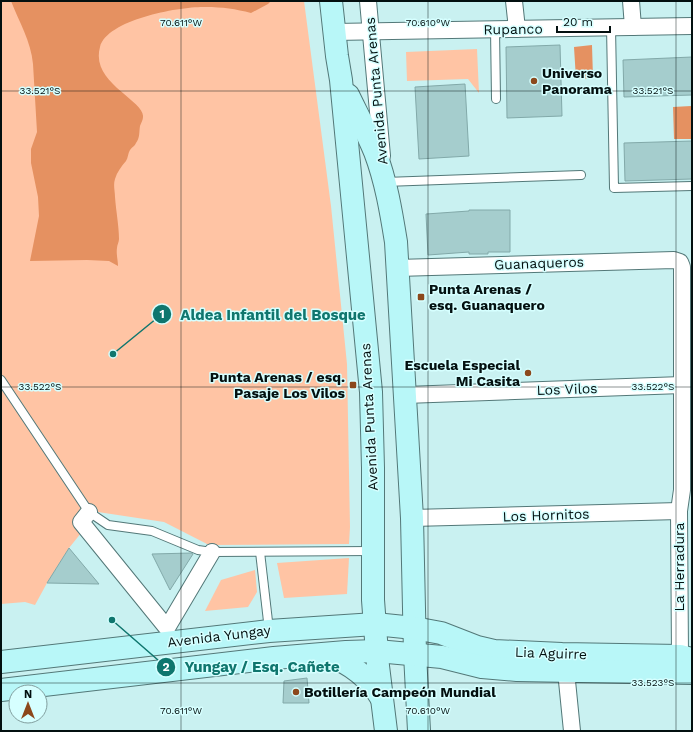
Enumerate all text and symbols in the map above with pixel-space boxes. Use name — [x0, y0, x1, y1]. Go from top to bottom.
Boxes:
scale bar — [557, 8, 610, 34]
text: 20 m — [563, 15, 593, 29]
text: 70.611°W — [160, 17, 202, 28]
street label: Avenida Punta Arenas — [362, 17, 390, 165]
text: 70.610°W — [406, 17, 451, 28]
street label: Rupanco — [483, 20, 543, 38]
place label: Universo Panorama — [542, 65, 613, 97]
marker: Universo Panorama — [529, 76, 539, 86]
text: 33.521°S — [20, 85, 60, 96]
text: 33.521°S — [633, 85, 673, 96]
street label: Guanaqueros — [494, 253, 584, 273]
place label: Punta Arenas / esq. Guanaquero — [429, 281, 545, 313]
marker: Punta Arenas / esq. Guanaquero — [416, 292, 426, 302]
callout: Aldea Infantil del Bosque — [152, 301, 374, 328]
text: Aldea Infantil del Bosque — [180, 306, 366, 324]
text: 1 — [159, 307, 165, 321]
street label: Avenida Punta Arenas — [357, 343, 381, 491]
place label: Escuela Especial Mi Casita — [404, 357, 521, 389]
marker: Escuela Especial Mi Casita — [523, 368, 533, 378]
place label: Punta Arenas / esq. Pasaje Los Vilos — [210, 369, 346, 401]
marker: Punta Arenas / esq. Pasaje Los Vilos — [348, 380, 358, 390]
street label: Los Vilos — [536, 380, 598, 398]
text: 33.522°S — [19, 381, 61, 392]
text: 33.522°S — [632, 381, 674, 392]
street label: Los Hornitos — [502, 505, 590, 525]
street label: La Herradura — [671, 522, 687, 612]
street label: Avenida Yungay — [166, 622, 272, 650]
street label: Lia Aguirre — [515, 644, 587, 662]
callout: Yungay / Esq. Cañete — [156, 653, 347, 680]
text: Yungay / Esq. Cañete — [184, 658, 340, 676]
text: 2 — [162, 660, 170, 674]
text: 33.523°S — [632, 677, 674, 688]
north arrow — [8, 684, 48, 724]
place label: Botillería Campeón Mundial — [304, 684, 496, 700]
marker: Botillería Campeón Mundial — [291, 687, 301, 697]
text: N — [24, 688, 32, 701]
text: 70.611°W — [160, 705, 202, 716]
text: 70.610°W — [406, 705, 451, 716]

